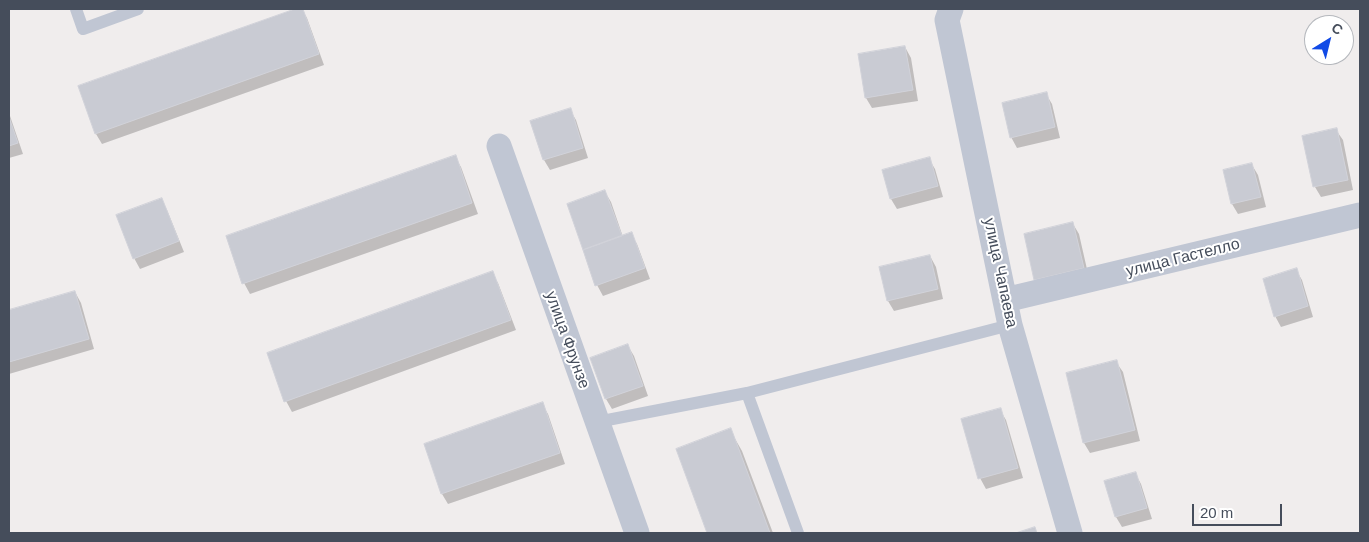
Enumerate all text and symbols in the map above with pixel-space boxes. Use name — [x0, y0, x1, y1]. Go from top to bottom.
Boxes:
north arrow — [1304, 15, 1354, 65]
text: С — [1328, 19, 1346, 38]
street label: улица Чапаева — [979, 216, 1021, 330]
street label: улица Гастелло — [1124, 235, 1242, 281]
street label: улица Фрунзе — [541, 289, 593, 391]
scale bar — [1194, 494, 1284, 526]
text: 20 m — [1200, 504, 1233, 521]

